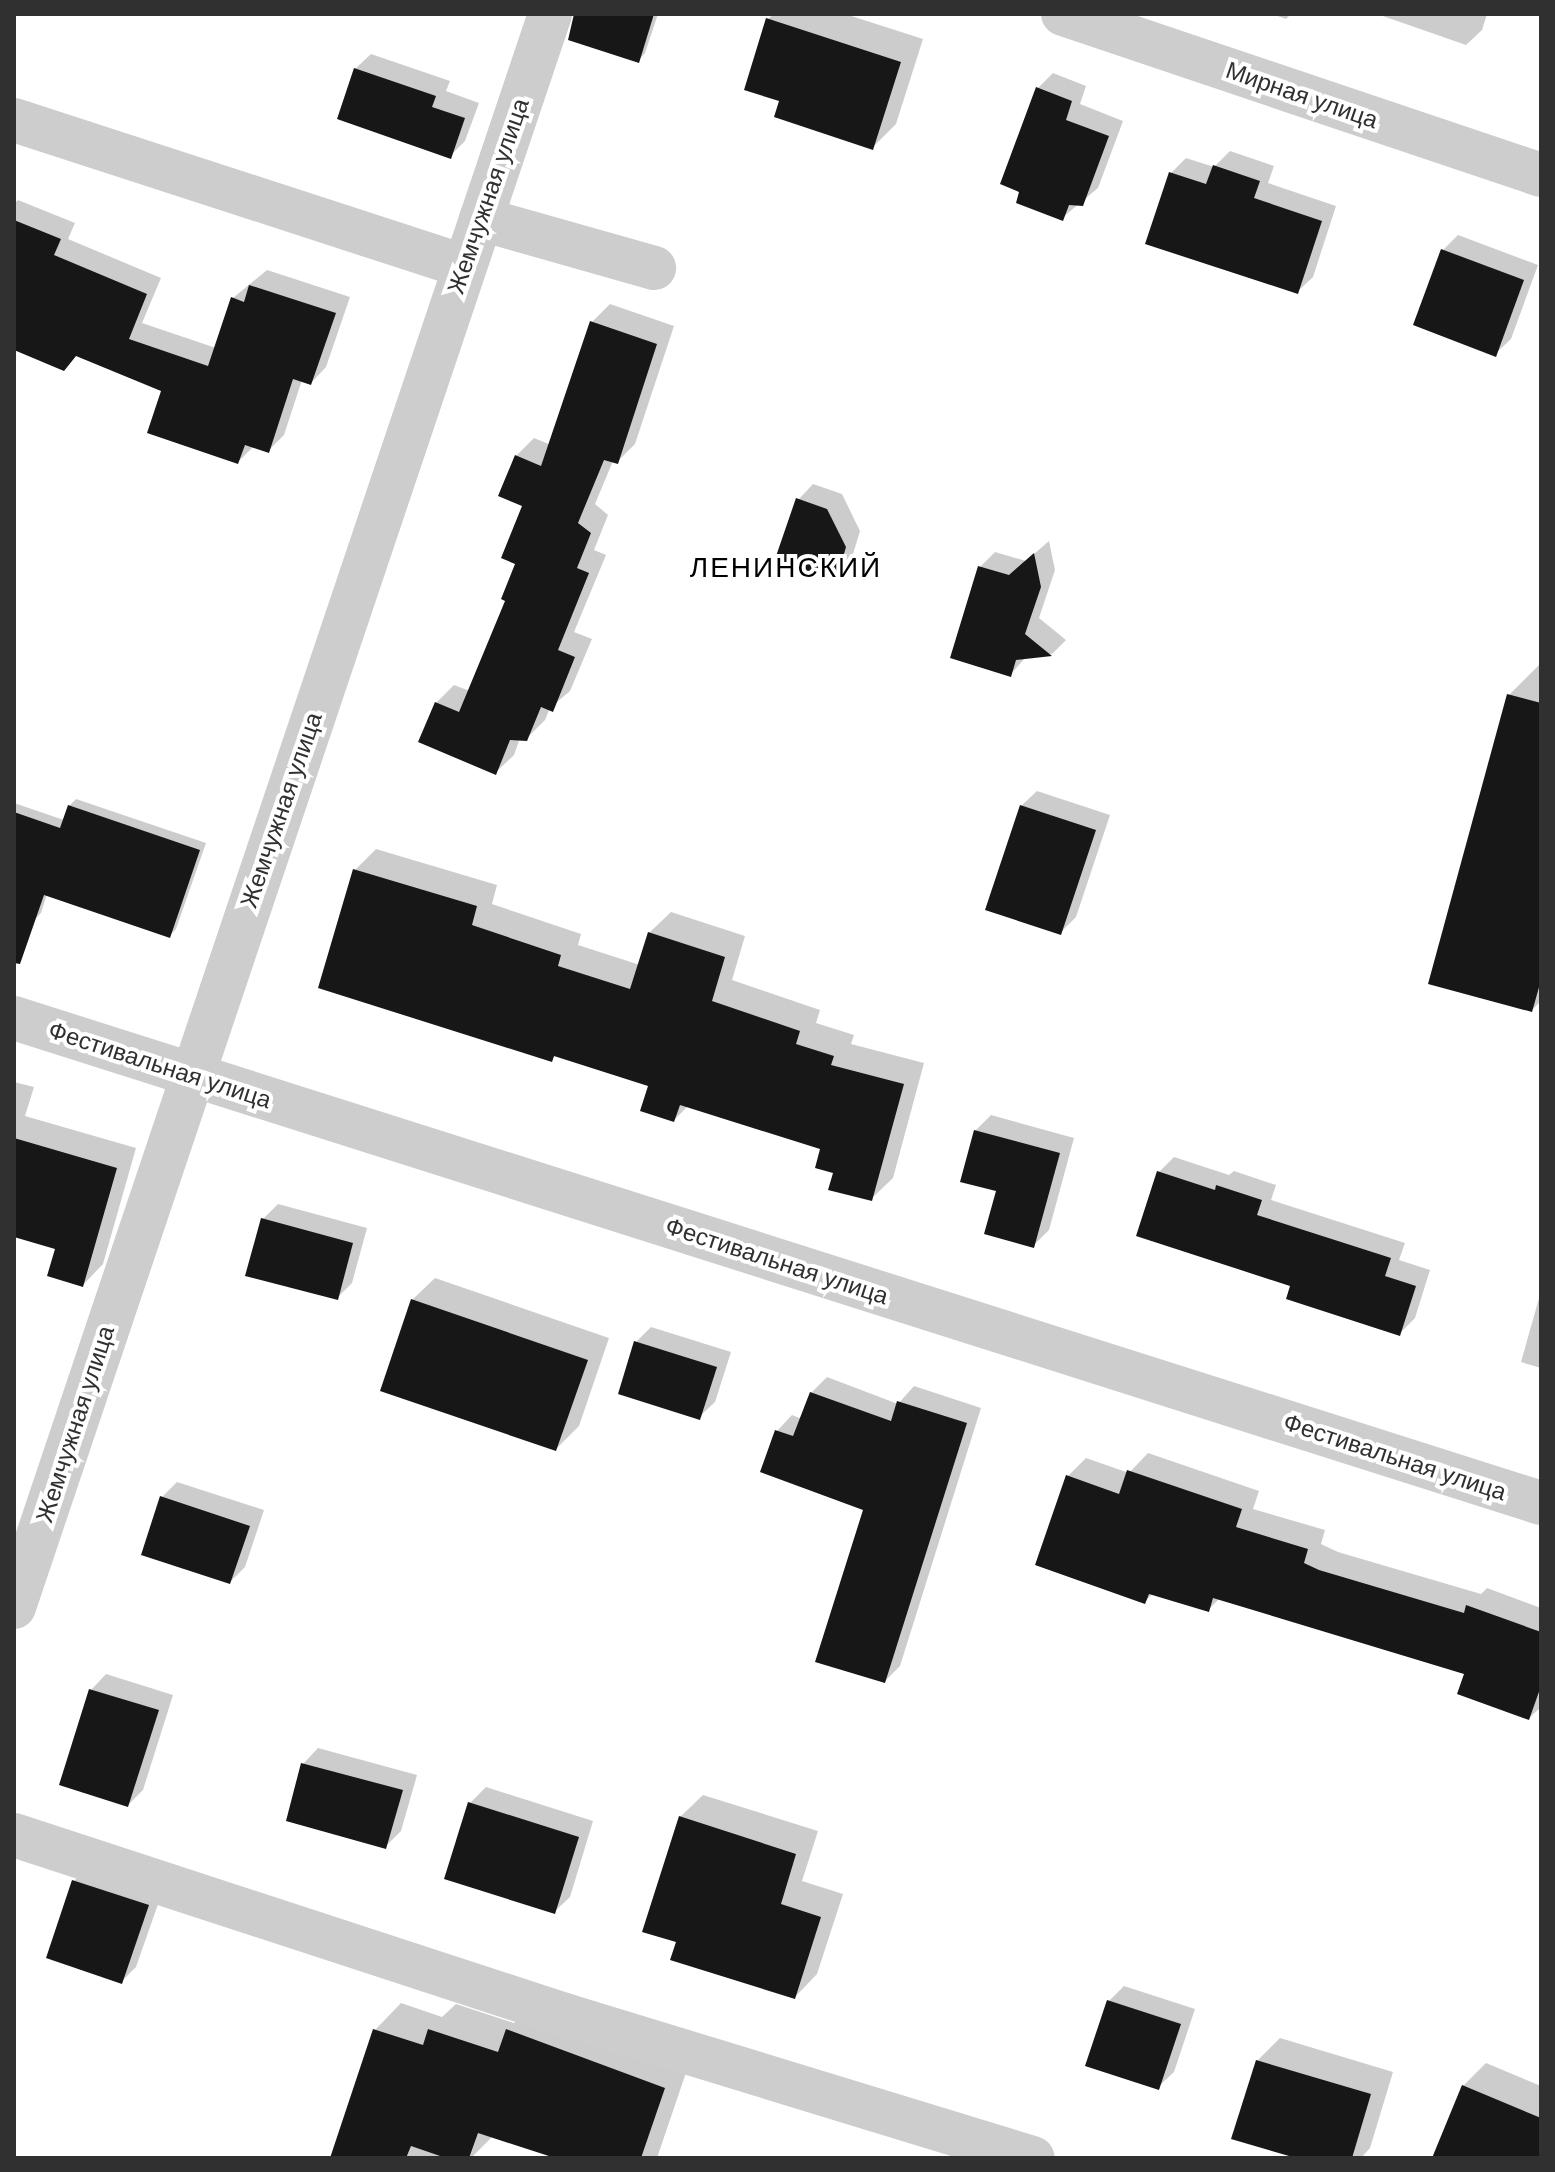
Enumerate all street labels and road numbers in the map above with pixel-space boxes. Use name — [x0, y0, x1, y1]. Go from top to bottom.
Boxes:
street label: Мирная улица — [1222, 56, 1382, 134]
street label: Жемчужная улица — [441, 94, 535, 298]
street label: Жемчужная улица — [234, 708, 328, 912]
street label: Фестивальная улица — [45, 1015, 275, 1115]
street label: Фестивальная улица — [662, 1211, 892, 1311]
street label: Жемчужная улица — [30, 1322, 120, 1526]
street label: Фестивальная улица — [1280, 1407, 1510, 1507]

